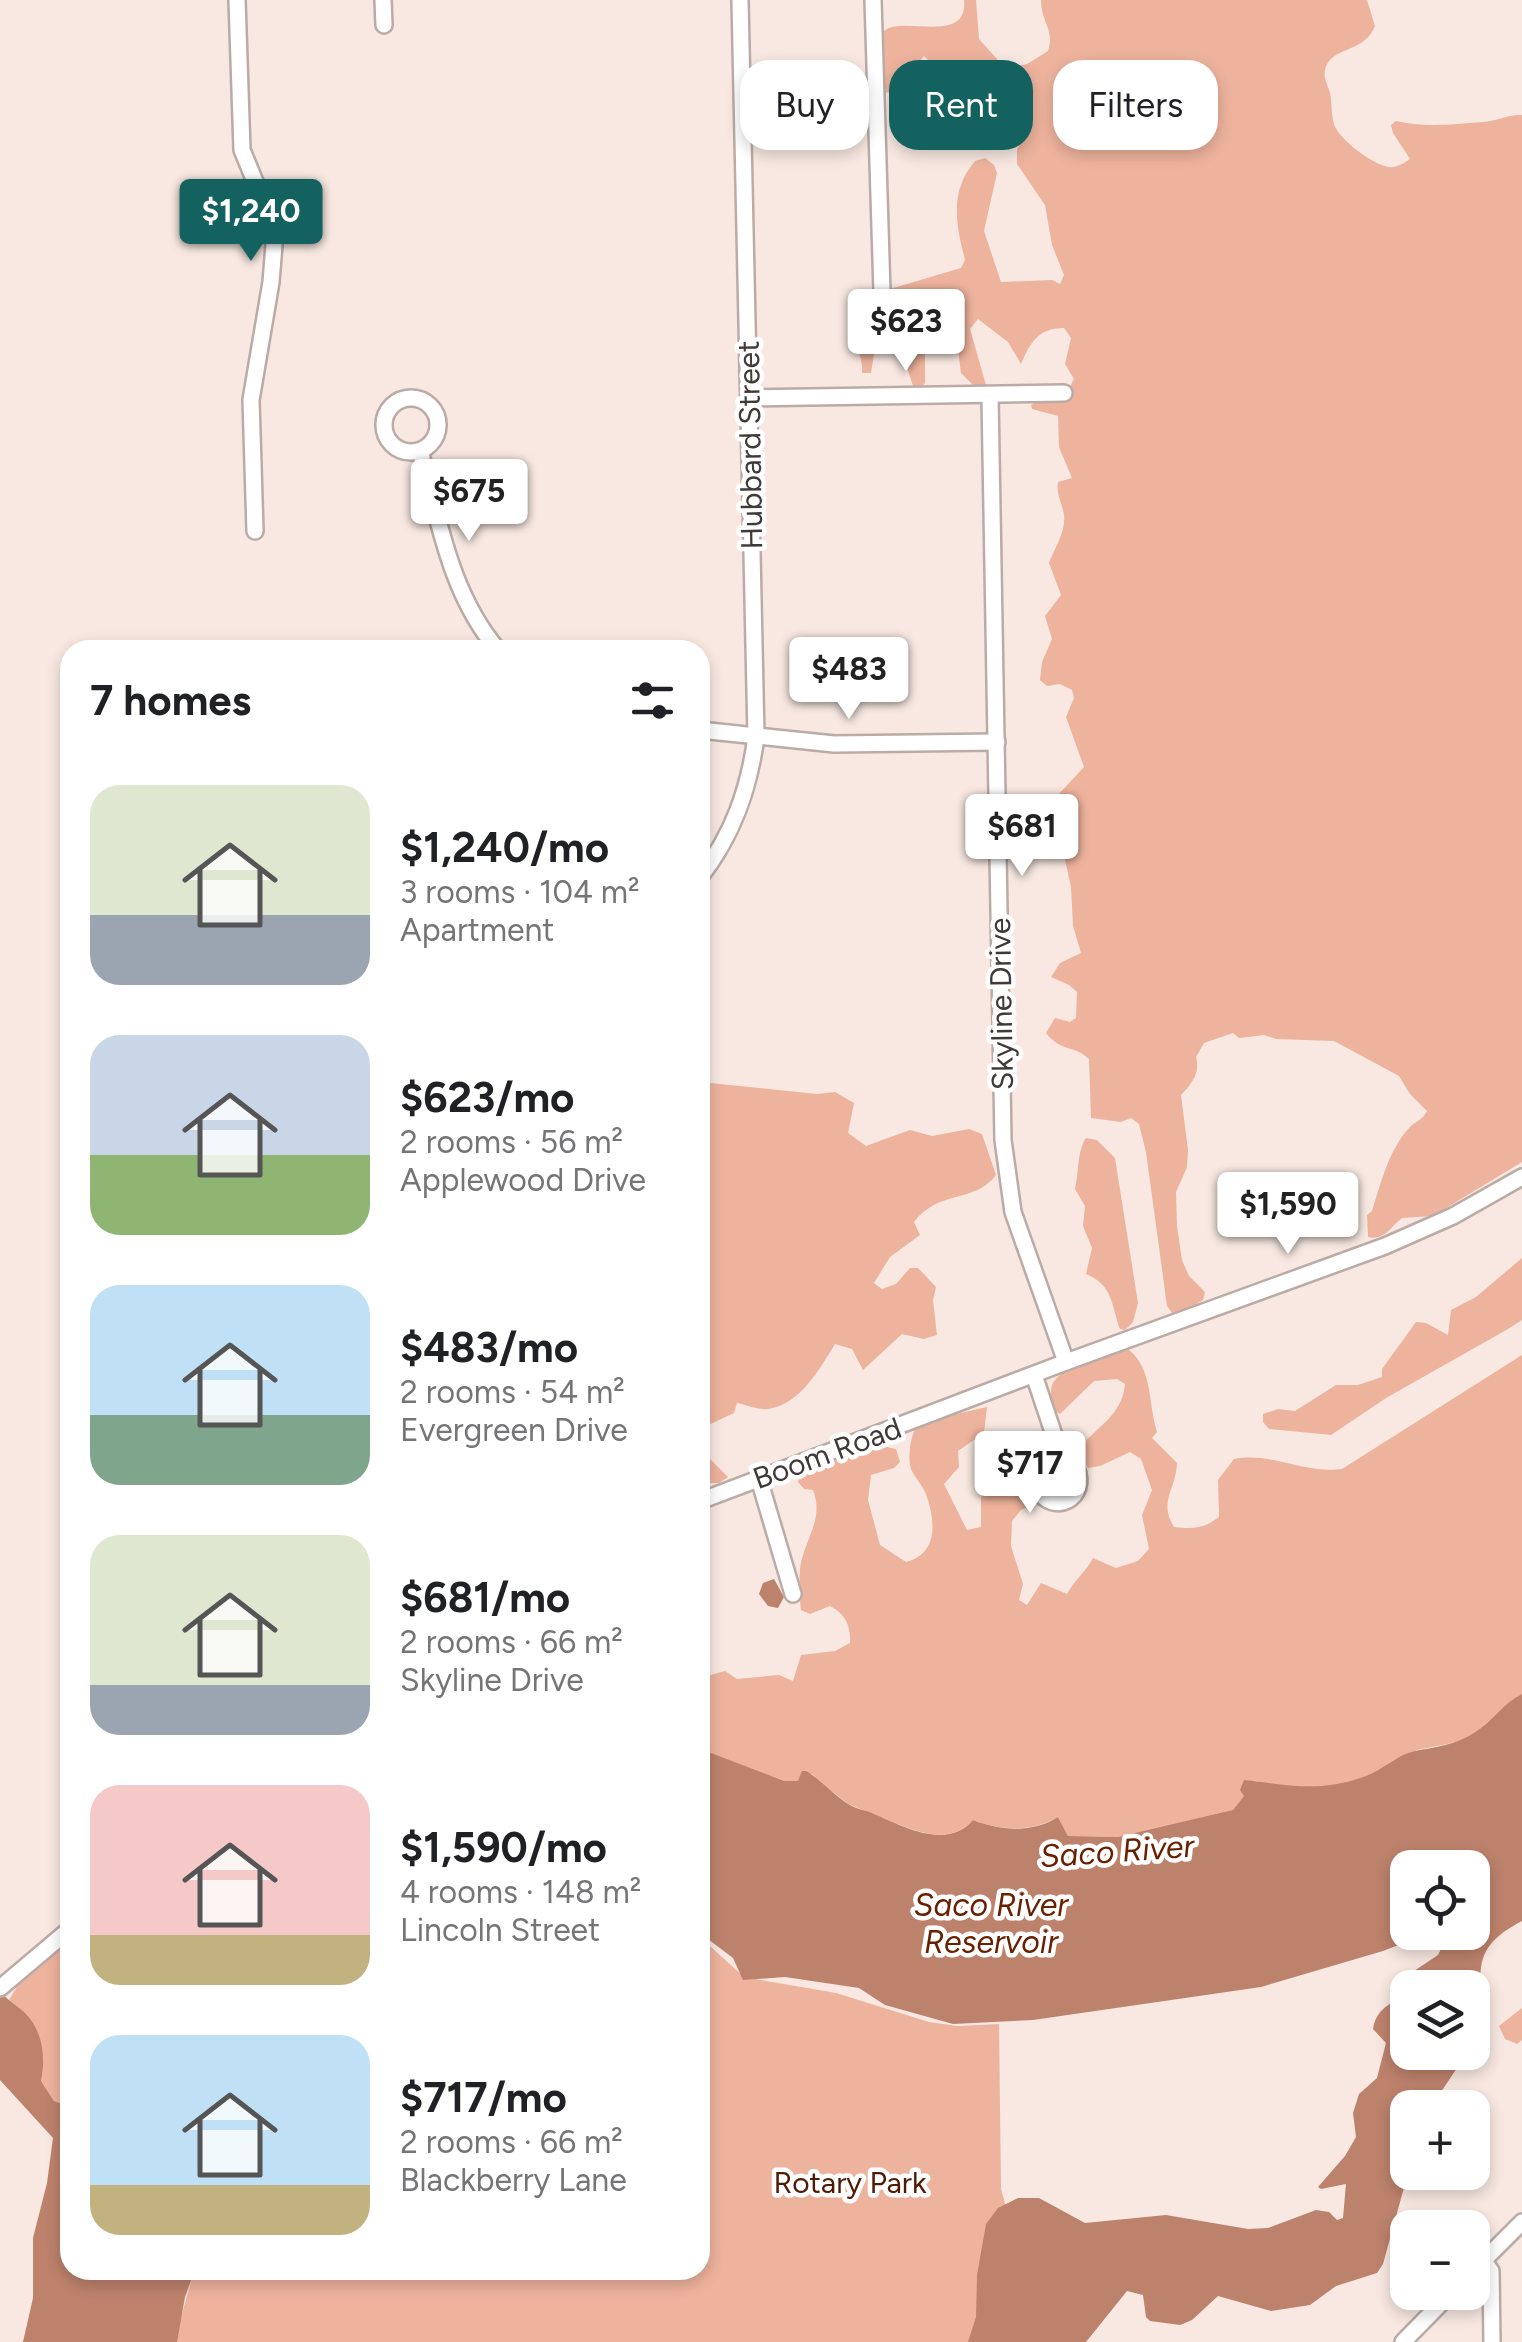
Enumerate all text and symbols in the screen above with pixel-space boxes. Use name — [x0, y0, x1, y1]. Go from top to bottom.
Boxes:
chip: Buy — [740, 60, 869, 150]
chip: Rent — [889, 60, 1033, 150]
chip: Filters — [1053, 60, 1218, 150]
pin: $1,240 — [170, 179, 332, 264]
text: $1,240 — [202, 192, 300, 230]
pin: $623 — [847, 289, 965, 374]
text: $623 — [870, 302, 942, 340]
street label: Hubbard Street — [730, 340, 770, 550]
pin: $675 — [410, 459, 528, 544]
text: $675 — [433, 472, 505, 510]
pin: $483 — [790, 637, 908, 722]
text: $483 — [811, 650, 887, 688]
icon: filters — [625, 673, 680, 728]
text: 7 homes — [90, 675, 251, 726]
pin: $681 — [963, 794, 1081, 879]
text: $681 — [987, 807, 1057, 845]
text: $1,240/mo — [400, 822, 609, 873]
icon: home — [170, 825, 290, 945]
text: 3 rooms · 104 m² — [400, 873, 640, 911]
text: Apartment — [400, 911, 554, 949]
street label: Skyline Drive — [981, 918, 1021, 1090]
text: $623/mo — [400, 1072, 574, 1123]
icon: home — [170, 1075, 290, 1195]
text: 2 rooms · 56 m² — [400, 1123, 623, 1161]
text: Applewood Drive — [400, 1161, 646, 1199]
pin: $1,590 — [1207, 1172, 1369, 1257]
text: $1,590 — [1239, 1185, 1337, 1223]
text: $483/mo — [400, 1322, 578, 1373]
icon: home — [170, 1325, 290, 1445]
text: 2 rooms · 54 m² — [400, 1373, 625, 1411]
street label: Boom Road — [748, 1409, 906, 1497]
text: Evergreen Drive — [400, 1411, 628, 1449]
pin: $717 — [971, 1431, 1089, 1516]
text: $717 — [997, 1444, 1063, 1482]
text: $681/mo — [400, 1572, 570, 1623]
icon: home — [170, 1575, 290, 1695]
text: 2 rooms · 66 m² — [400, 1623, 623, 1661]
text: Skyline Drive — [400, 1661, 584, 1699]
text: $1,590/mo — [400, 1822, 607, 1873]
icon: home — [170, 1825, 290, 1945]
water label: Saco River — [1039, 1827, 1196, 1875]
map controls — [1390, 1850, 1490, 2310]
button: locate — [1390, 1850, 1490, 1950]
text: 4 rooms · 148 m² — [400, 1873, 641, 1911]
water label: Saco River Reservoir — [914, 1886, 1069, 1961]
text: Lincoln Street — [400, 1911, 600, 1949]
button: layers — [1390, 1970, 1490, 2070]
text: $717/mo — [400, 2072, 567, 2123]
icon: home — [170, 2075, 290, 2195]
button: + — [1390, 2090, 1490, 2190]
text: 2 rooms · 66 m² — [400, 2123, 623, 2161]
text: Blackberry Lane — [400, 2161, 627, 2199]
park label: Rotary Park — [773, 2164, 927, 2201]
button: − — [1390, 2210, 1490, 2310]

